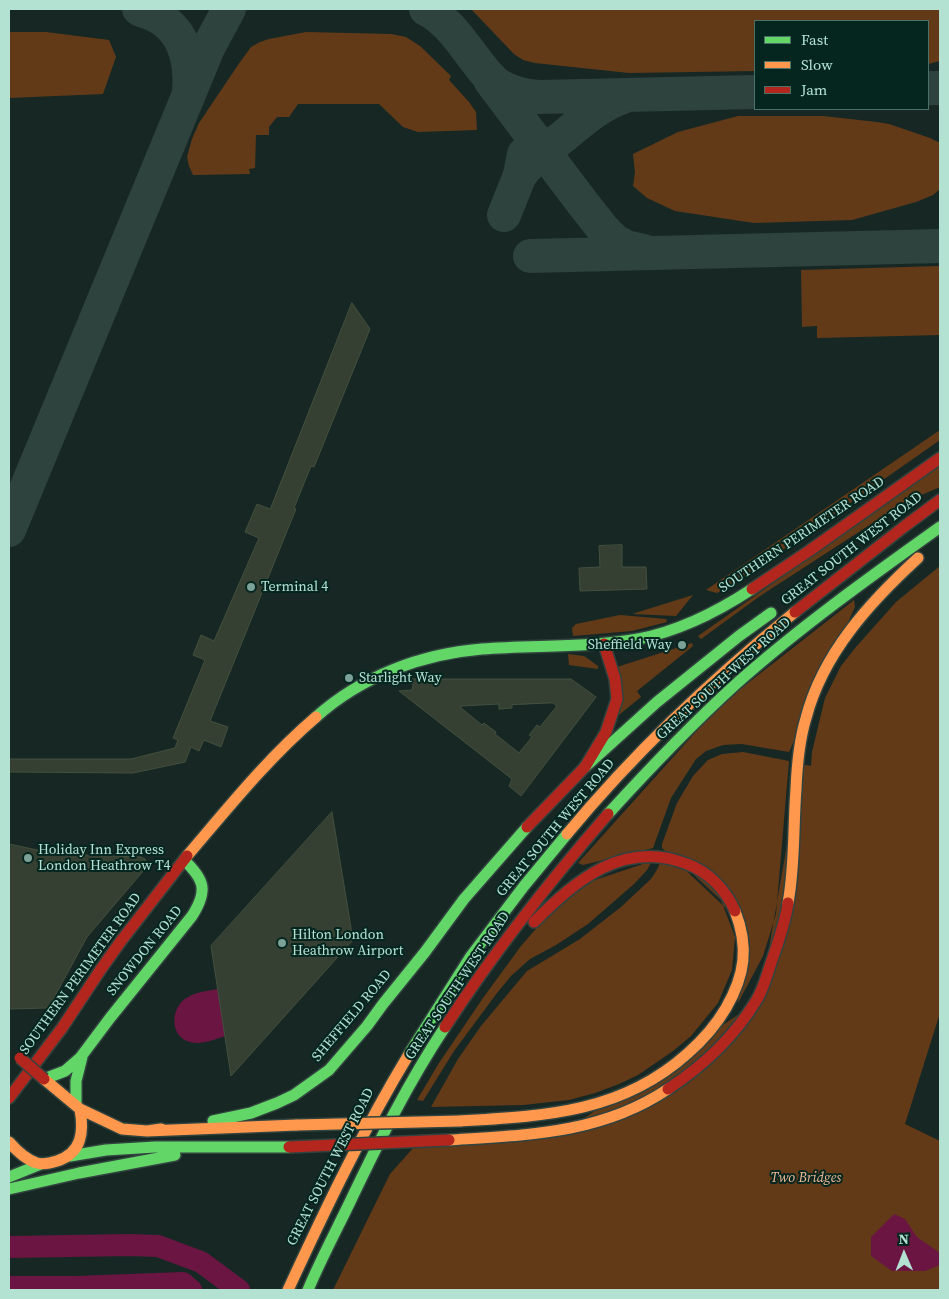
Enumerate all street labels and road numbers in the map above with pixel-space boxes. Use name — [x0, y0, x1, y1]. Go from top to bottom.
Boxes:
street label: SOUTHERN PERIMETER ROAD — [716, 473, 888, 597]
street label: GREAT SOUTH WEST ROAD — [778, 489, 926, 609]
street label: GREAT SOUTH-WEST ROAD — [653, 614, 795, 744]
street label: GREAT SOUTH WEST ROAD — [493, 756, 619, 900]
street label: SOUTHERN PERIMETER ROAD — [17, 890, 145, 1058]
street label: SNOWDON ROAD — [104, 903, 186, 999]
street label: GREAT SOUTH-WEST ROAD — [402, 909, 514, 1063]
street label: SHEFFIELD ROAD — [309, 967, 395, 1065]
street label: GREAT SOUTH WEST ROAD — [284, 1085, 378, 1249]

